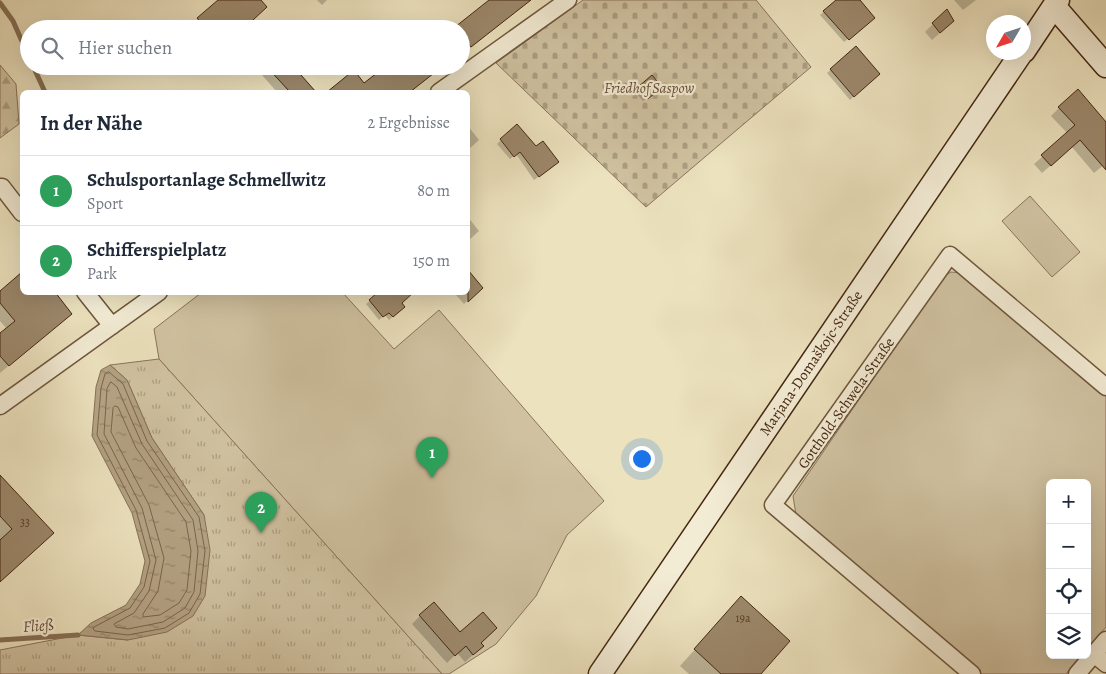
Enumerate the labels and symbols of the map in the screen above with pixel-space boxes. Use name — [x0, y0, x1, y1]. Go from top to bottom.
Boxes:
north arrow — [986, 15, 1031, 60]
park label: Friedhof Saspow — [604, 78, 694, 98]
street label: Marjana-Domaškojc-Straße — [755, 286, 867, 440]
street label: Gotthold-Schwela-Straße — [793, 333, 899, 473]
pin: 1 — [416, 437, 448, 478]
your location — [629, 446, 655, 472]
pin: 2 — [245, 492, 277, 533]
house number: 33 — [20, 514, 30, 530]
house number: 19a — [735, 610, 751, 626]
water label: Fließ — [22, 614, 54, 638]

